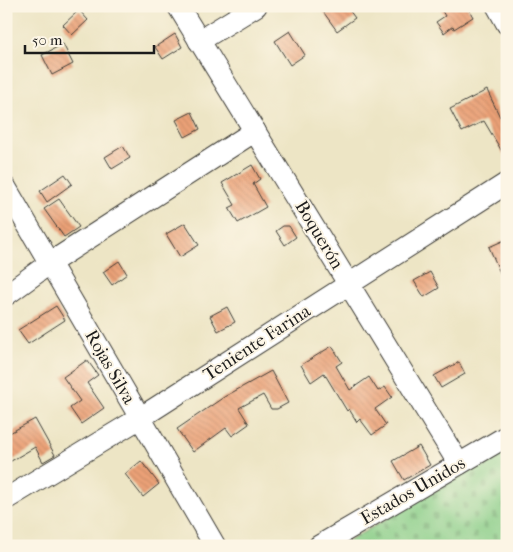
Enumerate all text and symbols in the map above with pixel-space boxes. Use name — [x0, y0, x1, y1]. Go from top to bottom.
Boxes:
scale bar — [25, 22, 154, 54]
text: 50 m — [32, 31, 63, 49]
street label: Boquerón — [290, 197, 348, 274]
street label: Teniente Farina — [200, 300, 315, 385]
street label: Rojas Silva — [80, 326, 140, 408]
street label: Estados Unidos — [357, 452, 469, 529]

